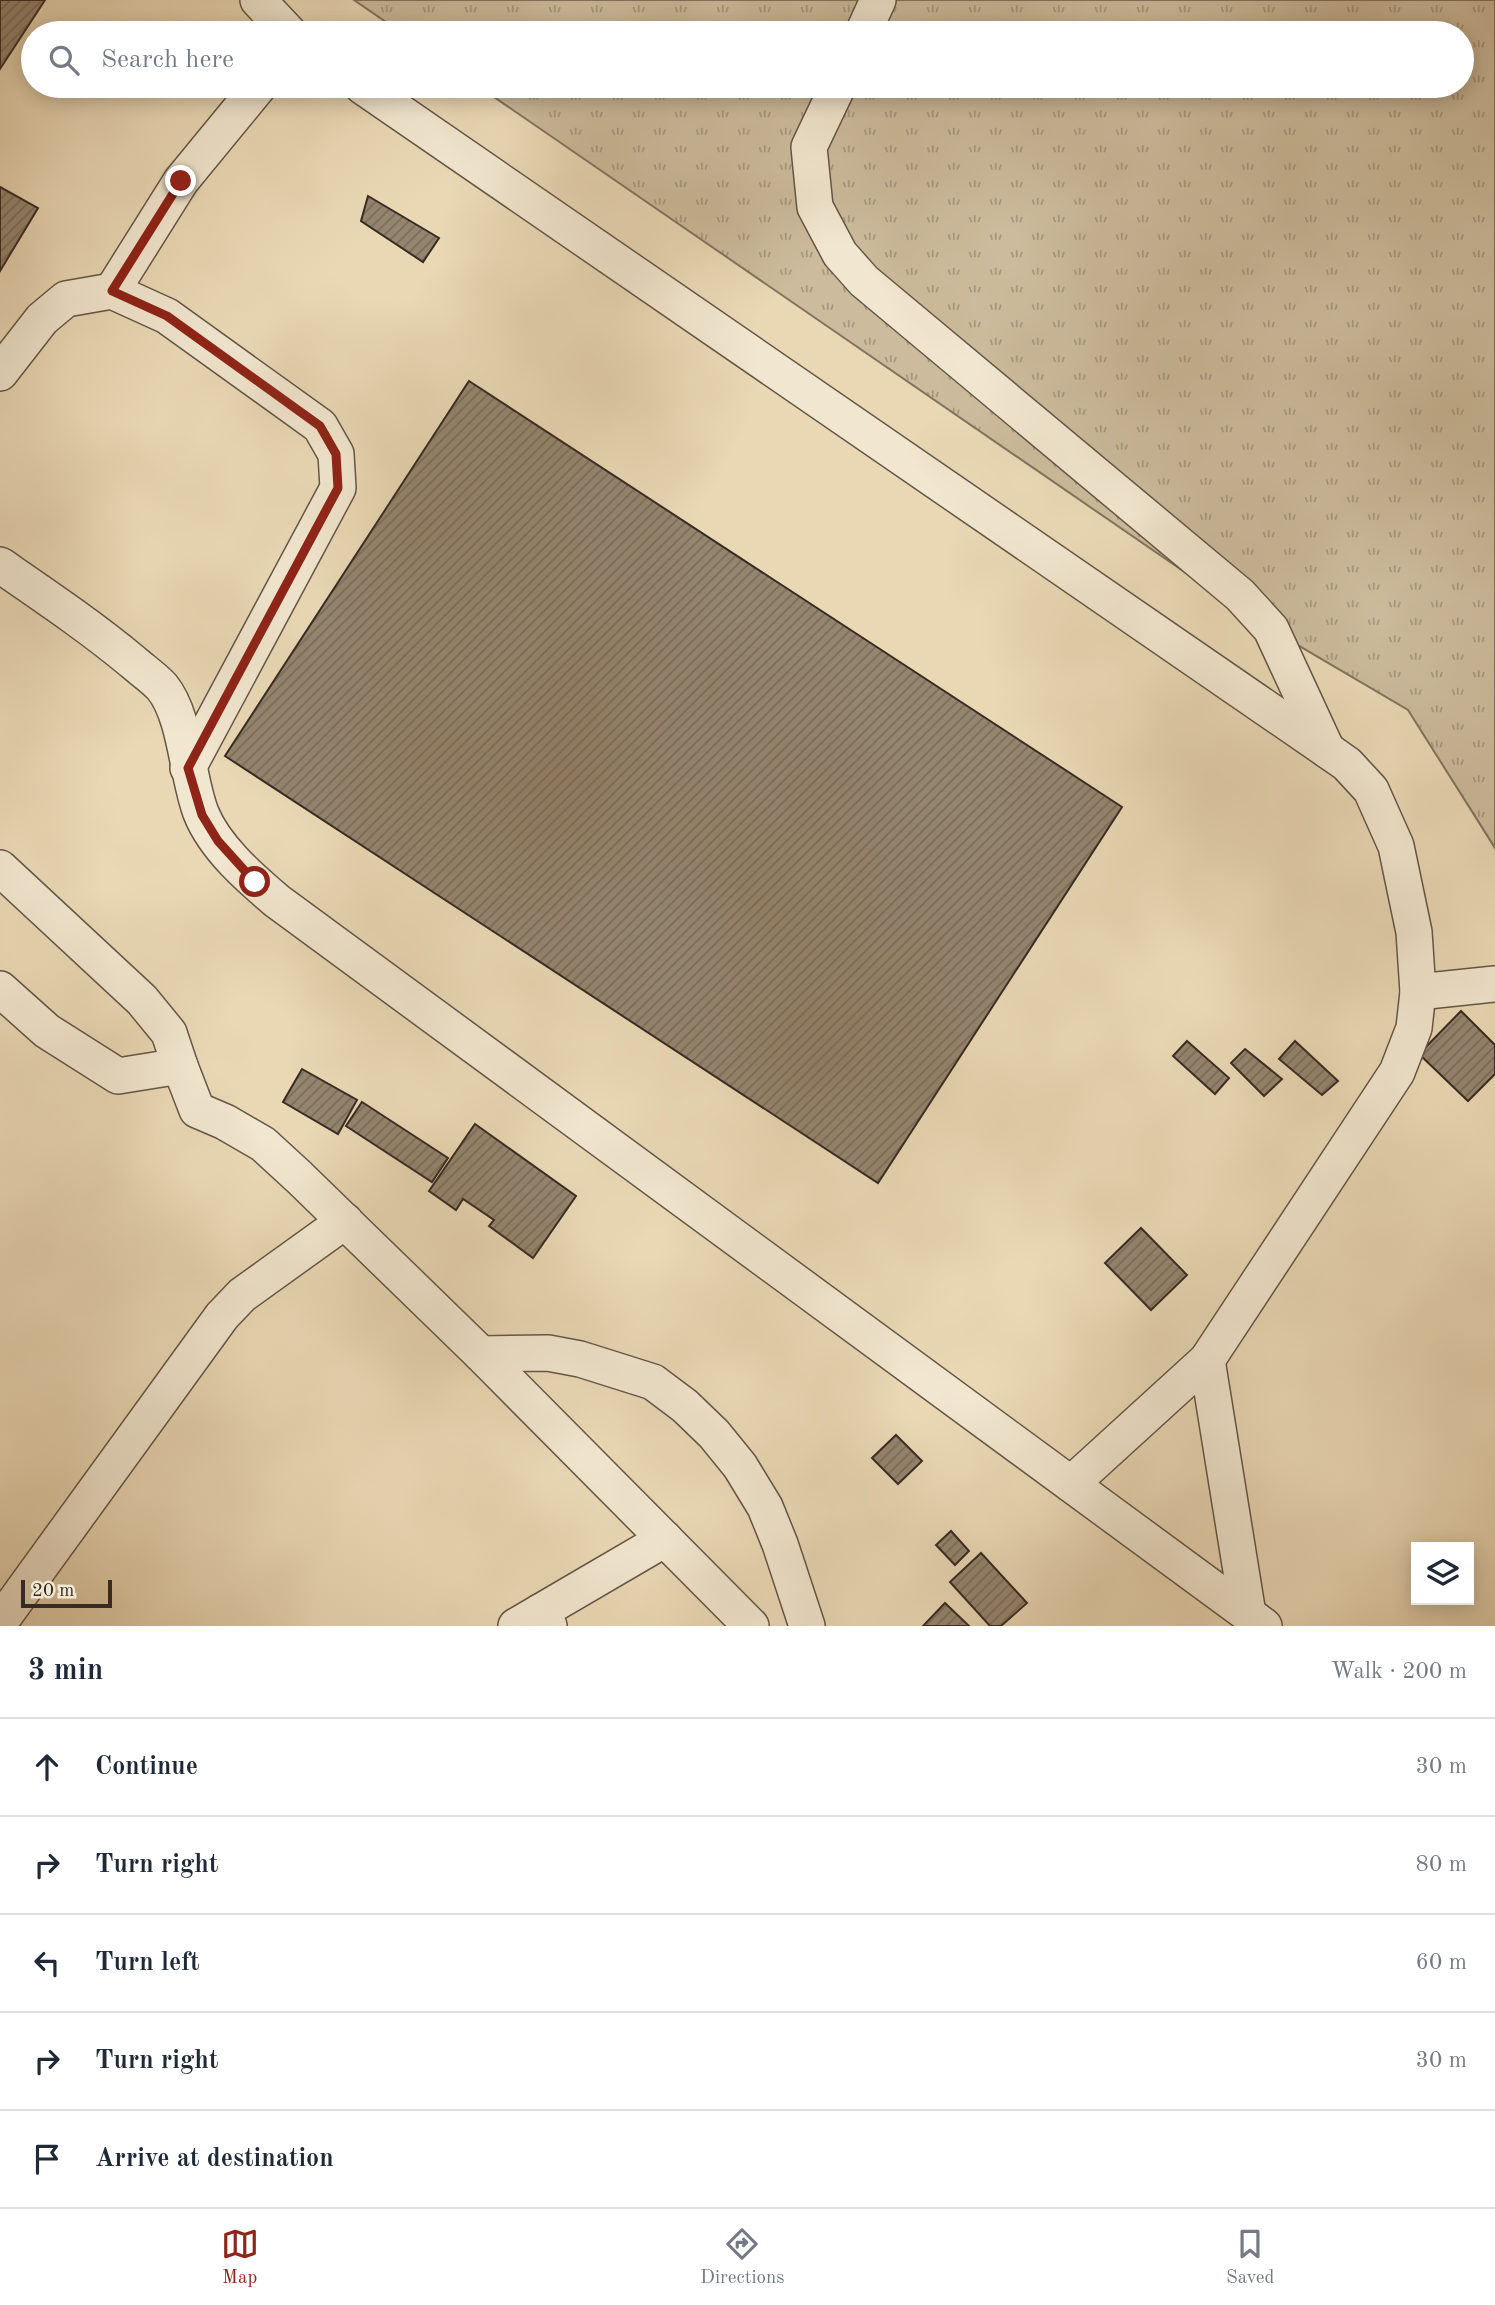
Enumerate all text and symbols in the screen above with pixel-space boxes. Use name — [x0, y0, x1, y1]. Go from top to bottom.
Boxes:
search box — [21, 21, 1474, 98]
icon: search — [45, 41, 83, 79]
text: Search here — [101, 47, 234, 73]
route end — [165, 165, 196, 196]
route start — [239, 866, 270, 897]
map controls — [1411, 1542, 1474, 1605]
button: layers — [1411, 1542, 1474, 1605]
scale bar — [21, 1577, 112, 1609]
text: 20 m — [32, 1582, 74, 1601]
text: 3 min — [28, 1656, 103, 1686]
text: Walk · 200 m — [1331, 1660, 1467, 1683]
icon: ahead — [28, 1748, 66, 1786]
text: Continue — [95, 1754, 198, 1780]
text: 30 m — [1416, 1755, 1467, 1778]
icon: right — [28, 1846, 66, 1884]
text: Turn right — [95, 1852, 218, 1878]
text: 80 m — [1416, 1853, 1467, 1876]
icon: left — [28, 1944, 66, 1982]
text: Turn left — [95, 1950, 200, 1976]
text: 60 m — [1416, 1951, 1467, 1974]
icon: right — [28, 2042, 66, 2080]
text: Turn right — [95, 2048, 218, 2074]
text: 30 m — [1416, 2049, 1467, 2072]
icon: arrive — [28, 2140, 66, 2178]
text: Arrive at destination — [95, 2146, 334, 2172]
tab: Map — [221, 2225, 259, 2290]
tab: Directions — [700, 2225, 785, 2290]
tab: Saved — [1226, 2225, 1274, 2290]

